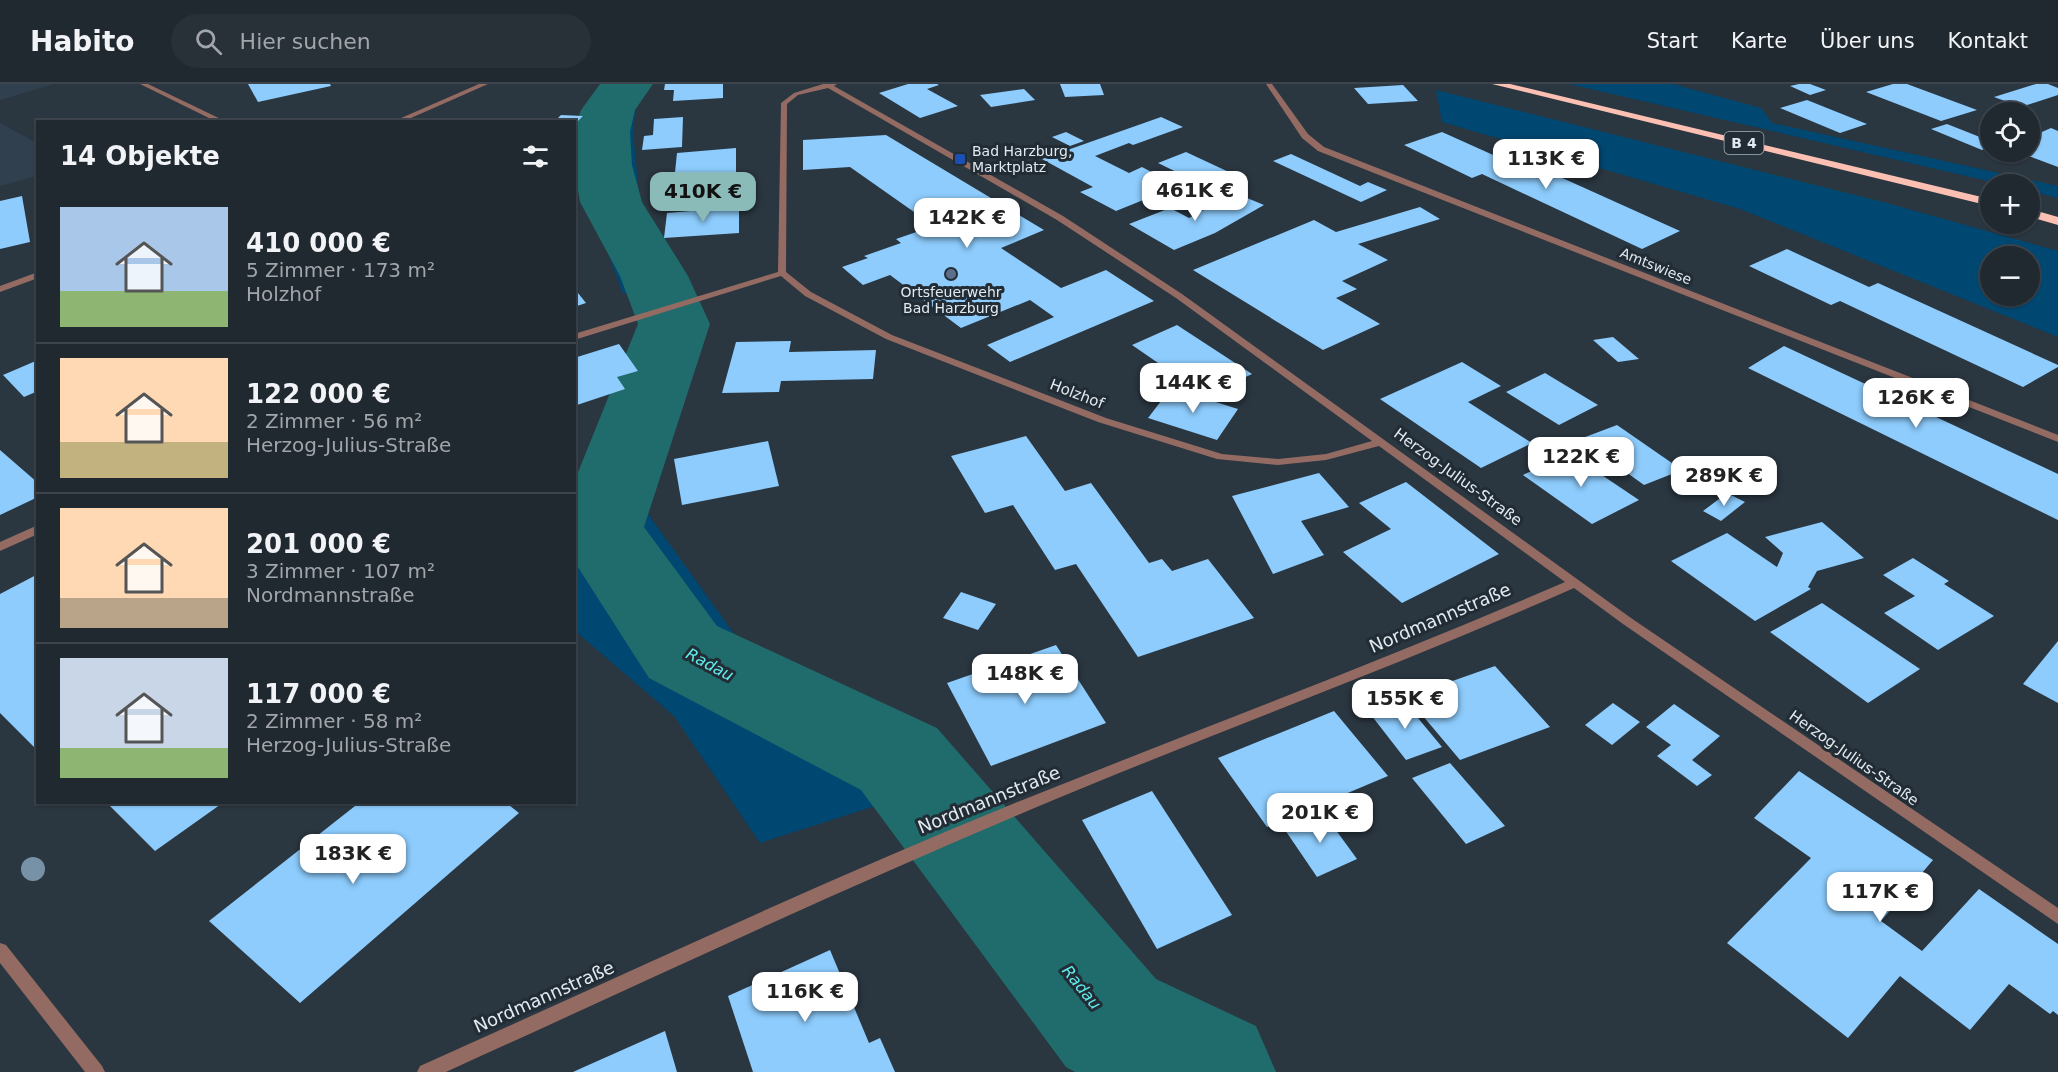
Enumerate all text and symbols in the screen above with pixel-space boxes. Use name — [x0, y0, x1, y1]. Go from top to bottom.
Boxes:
search box — [171, 14, 591, 68]
text: Habito — [30, 25, 135, 58]
icon: search — [192, 25, 225, 58]
text: Hier suchen — [240, 29, 371, 54]
text: Start — [1647, 29, 1698, 53]
text: Karte — [1731, 29, 1787, 53]
text: Über uns — [1820, 29, 1915, 53]
text: Kontakt — [1948, 29, 2028, 53]
map controls — [1980, 102, 2040, 306]
button: locate — [1980, 102, 2040, 162]
road number: B 4 — [1724, 132, 1764, 154]
pin: 113K € — [1497, 139, 1595, 190]
icon: filters — [519, 140, 552, 173]
text: 14 Objekte — [60, 141, 220, 171]
place label: Bad Harzburg, Marktplatz — [972, 143, 1072, 175]
text: 113K € — [1507, 146, 1585, 170]
marker: Bad Harzburg, Marktplatz — [953, 152, 967, 166]
pin: 461K € — [1146, 171, 1244, 222]
pin: 410K € — [654, 172, 752, 223]
button: + — [1980, 174, 2040, 234]
text: 461K € — [1156, 178, 1234, 202]
text: 410K € — [664, 179, 742, 203]
pin: 142K € — [918, 198, 1016, 249]
text: 142K € — [928, 205, 1006, 229]
text: 410 000 € — [246, 228, 391, 258]
icon: home — [108, 231, 180, 303]
street label: Amtswiese — [1618, 244, 1694, 288]
button: − — [1980, 246, 2040, 306]
text: 5 Zimmer · 173 m² — [246, 258, 435, 282]
marker: Ortsfeuerwehr Bad Harzburg — [944, 267, 958, 281]
text: Holzhof — [246, 282, 321, 306]
place label: Ortsfeuerwehr Bad Harzburg — [900, 284, 1002, 316]
pin: 144K € — [1144, 363, 1242, 414]
text: 144K € — [1154, 370, 1232, 394]
street label: Holzhof — [1047, 375, 1107, 413]
pin: 126K € — [1867, 378, 1965, 429]
text: 122 000 € — [246, 379, 391, 409]
icon: home — [108, 382, 180, 454]
text: 126K € — [1877, 385, 1955, 409]
text: 2 Zimmer · 56 m² — [246, 409, 422, 433]
street label: Herzog-Julius-Straße — [1390, 424, 1526, 530]
text: Herzog-Julius-Straße — [246, 433, 451, 457]
pin: 122K € — [1532, 437, 1630, 488]
text: 122K € — [1542, 444, 1620, 468]
pin: 289K € — [1675, 456, 1773, 507]
text: 289K € — [1685, 463, 1763, 487]
text: 201 000 € — [246, 529, 391, 559]
icon: home — [108, 532, 180, 604]
text: 3 Zimmer · 107 m² — [246, 559, 435, 583]
street label: Nordmannstraße — [1366, 578, 1514, 657]
text: Nordmannstraße — [246, 583, 415, 607]
water label: Radau — [683, 644, 737, 685]
pin: 148K € — [976, 654, 1074, 705]
text: 148K € — [986, 661, 1064, 685]
text: 117 000 € — [246, 679, 391, 709]
pin: 155K € — [1356, 679, 1454, 730]
icon: home — [108, 682, 180, 754]
text: 155K € — [1366, 686, 1444, 710]
street label: Herzog-Julius-Straße — [1786, 706, 1922, 810]
text: 2 Zimmer · 58 m² — [246, 709, 422, 733]
text: Herzog-Julius-Straße — [246, 733, 451, 757]
street label: Nordmannstraße — [915, 761, 1063, 838]
pin: 201K € — [1271, 793, 1369, 844]
text: 201K € — [1281, 800, 1359, 824]
pin: 183K € — [304, 834, 402, 885]
text: 183K € — [314, 841, 392, 865]
pin: 117K € — [1831, 872, 1929, 923]
text: 117K € — [1841, 879, 1919, 903]
street label: Nordmannstraße — [470, 956, 617, 1037]
water label: Radau — [1058, 962, 1105, 1013]
pin: 116K € — [756, 972, 854, 1023]
text: 116K € — [766, 979, 844, 1003]

